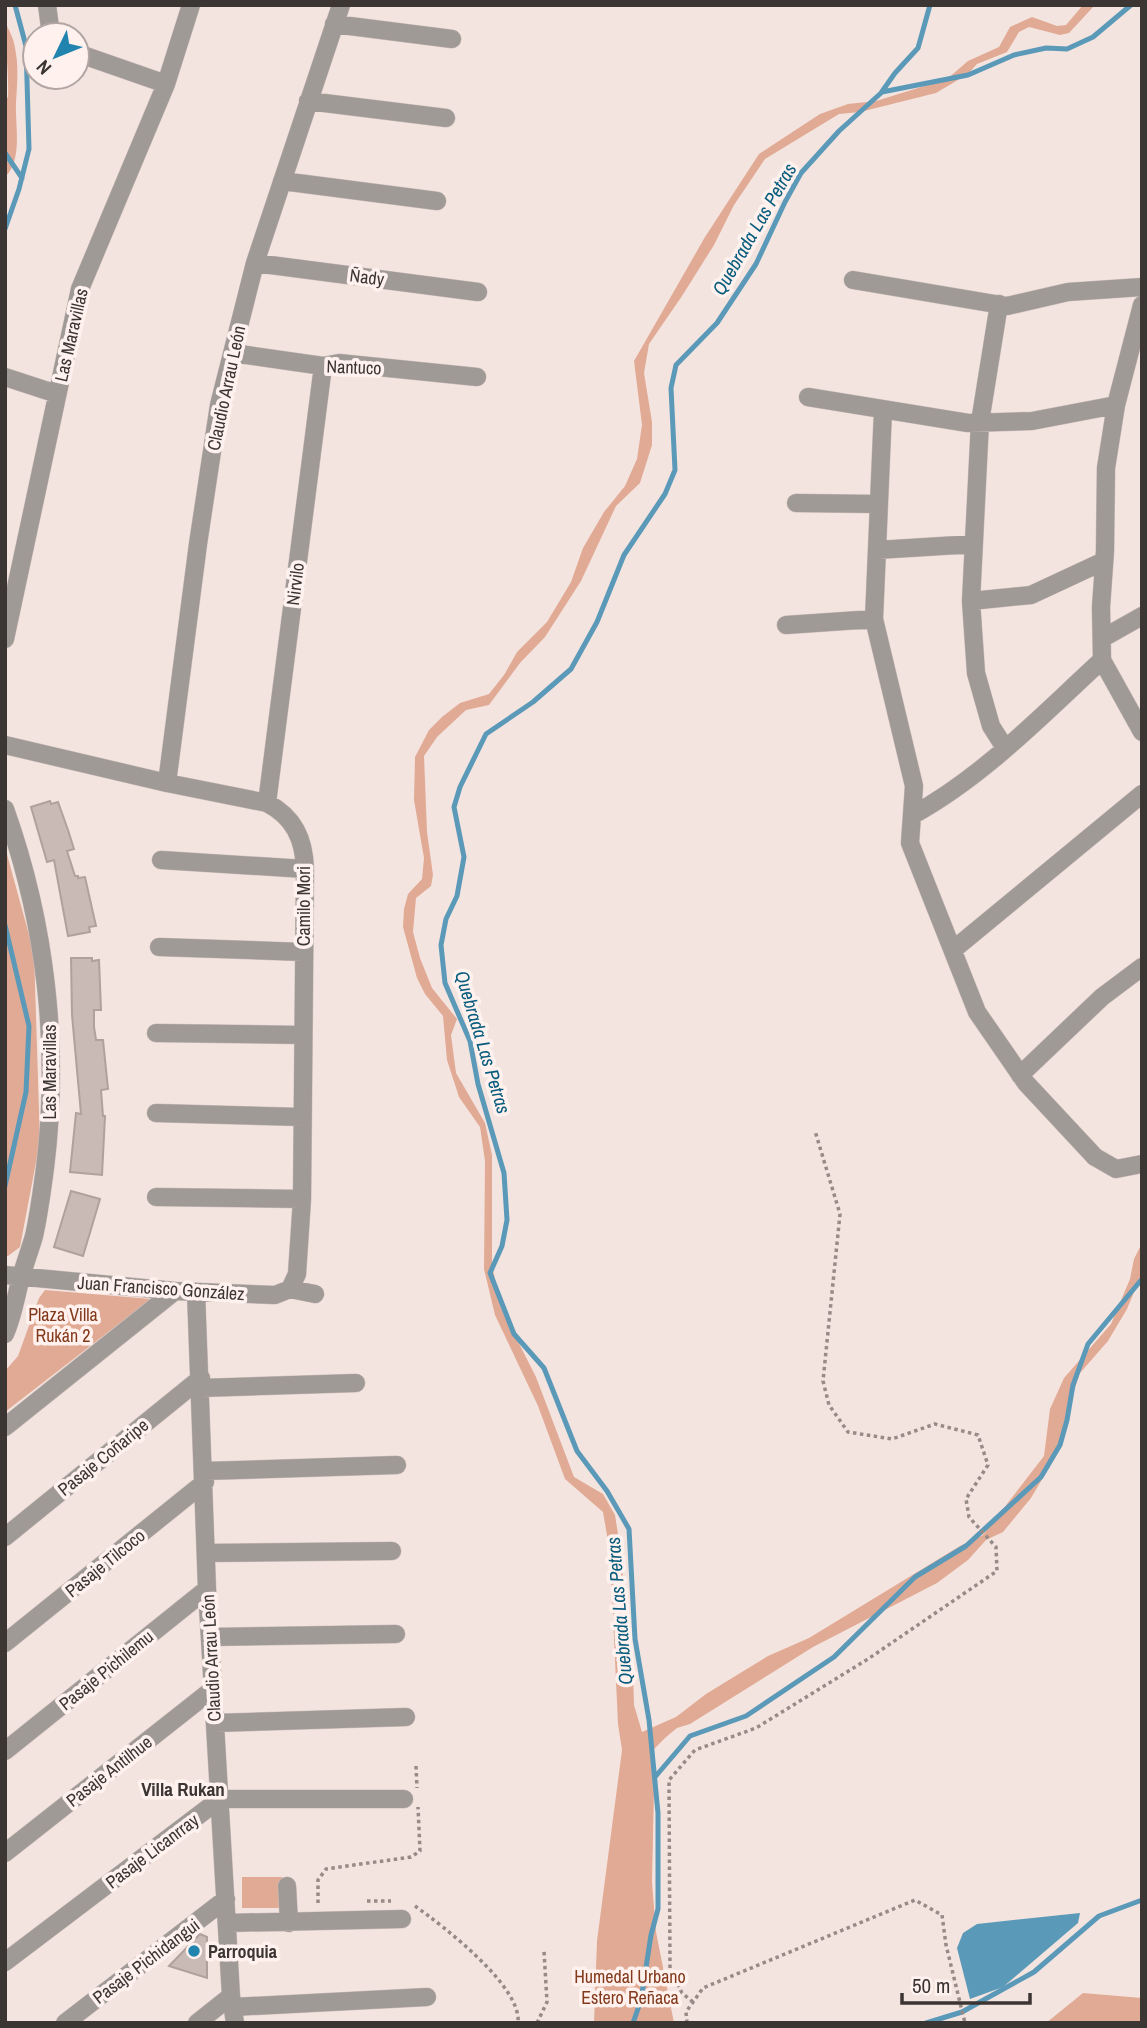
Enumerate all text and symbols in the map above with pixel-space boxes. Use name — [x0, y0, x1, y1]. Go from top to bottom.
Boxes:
north arrow — [21, 21, 91, 91]
text: N — [30, 55, 57, 81]
water label: Quebrada Las Petras — [706, 158, 802, 300]
street label: Ñady — [348, 262, 386, 292]
street label: Las Maravillas — [48, 286, 94, 384]
street label: Claudio Arrau León — [201, 323, 251, 453]
street label: Nantuco — [326, 354, 382, 380]
street label: Nirvilo — [280, 561, 310, 607]
street label: Camilo Mori — [291, 866, 316, 946]
water label: Quebrada Las Petras — [449, 967, 517, 1117]
street label: Las Maravillas — [37, 1024, 62, 1120]
street label: Juan Francisco González — [77, 1270, 245, 1306]
park label: Plaza Villa Rukán 2 — [28, 1302, 98, 1348]
street label: Pasaje Coñaripe — [52, 1413, 154, 1501]
street label: Pasaje Tilcoco — [60, 1523, 150, 1603]
water label: Quebrada Las Petras — [600, 1536, 638, 1686]
street label: Claudio Arrau León — [195, 1594, 227, 1722]
street label: Pasaje Pichilemu — [54, 1624, 158, 1716]
street label: Pasaje Antilhue — [61, 1730, 157, 1812]
district label: Villa Rukan — [141, 1776, 225, 1802]
street label: Pasaje Licanrray — [100, 1807, 204, 1894]
street label: Pasaje Pichidangui — [87, 1912, 205, 2010]
place label: Parroquia — [208, 1939, 278, 1964]
marker: Parroquia — [186, 1943, 202, 1959]
scale bar — [902, 1962, 1030, 2006]
park label: Humedal Urbano Estero Reñaca — [574, 1964, 686, 2010]
text: 50 m — [912, 1971, 950, 2000]

